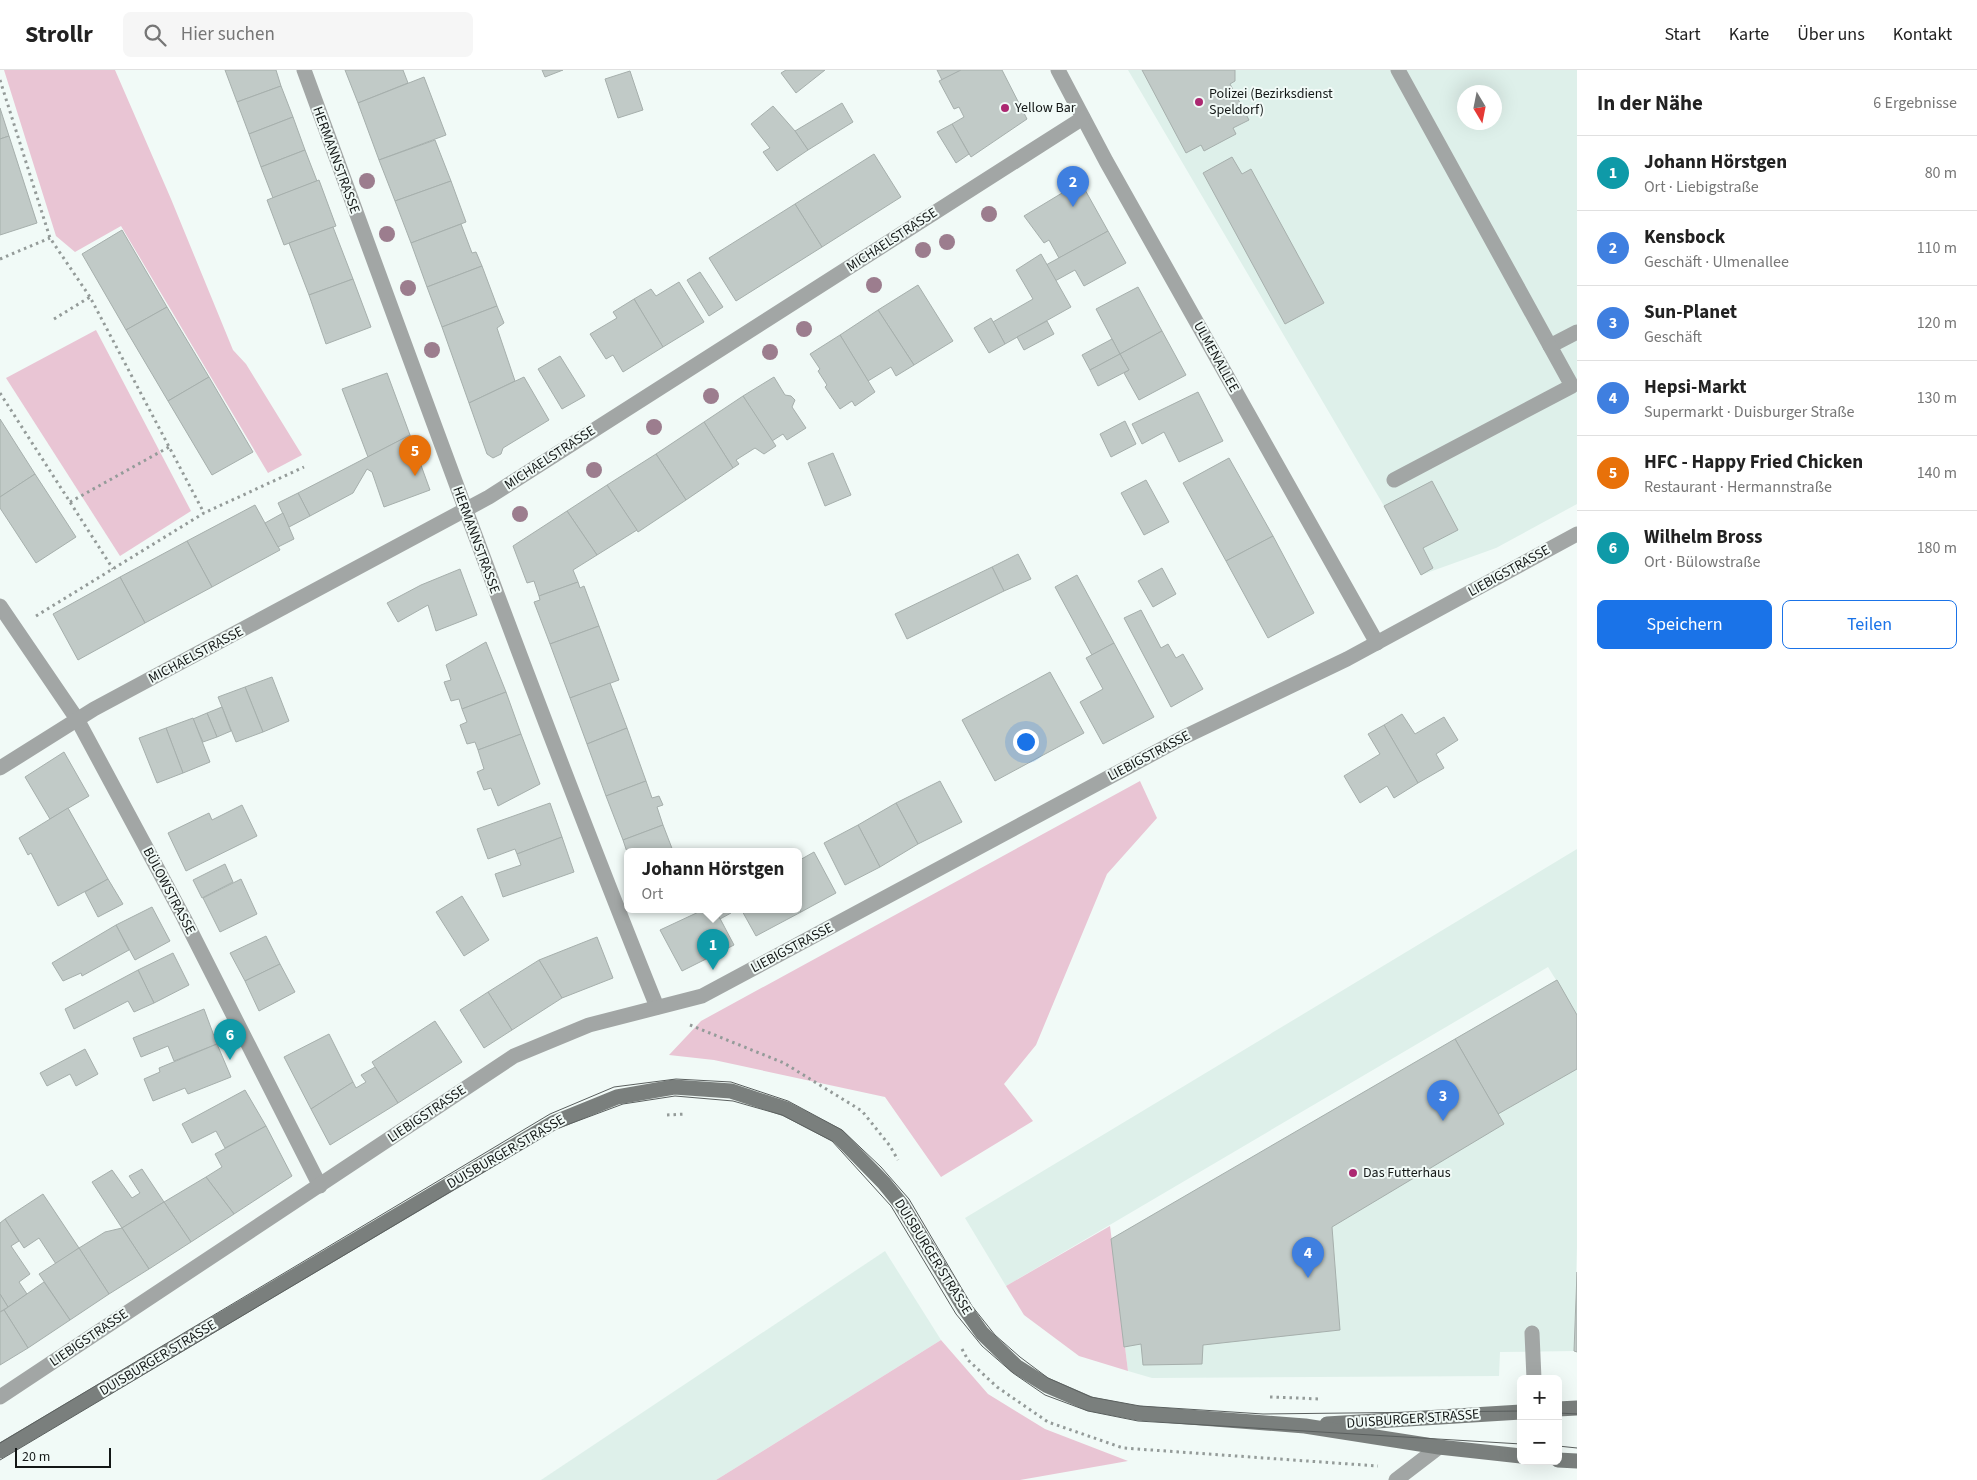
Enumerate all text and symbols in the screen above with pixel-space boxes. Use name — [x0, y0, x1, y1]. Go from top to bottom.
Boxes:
search box — [123, 12, 473, 57]
text: Strollr — [25, 17, 93, 52]
icon: search — [141, 21, 169, 49]
text: Hier suchen — [181, 21, 275, 48]
text: Start — [1664, 22, 1701, 47]
text: Karte — [1729, 22, 1769, 47]
text: Über uns — [1797, 22, 1865, 47]
text: Kontakt — [1893, 22, 1952, 47]
place label: Polizei (Bezirksdienst Speldorf) — [1209, 84, 1333, 120]
north arrow — [1457, 85, 1502, 130]
text: In der Nähe — [1597, 88, 1703, 118]
text: 6 Ergebnisse — [1873, 92, 1957, 114]
marker: Polizei (Bezirksdienst Speldorf) — [1193, 96, 1205, 108]
place label: Yellow Bar — [1014, 98, 1076, 118]
marker: Yellow Bar — [999, 102, 1011, 114]
street label: HERMANNSTRASSE — [307, 104, 365, 216]
text: Johann Hörstgen — [1644, 149, 1787, 176]
text: 1 — [1609, 162, 1617, 184]
text: 80 m — [1925, 162, 1957, 184]
pin: 2 — [1057, 166, 1089, 207]
text: Ort · Liebigstraße — [1644, 176, 1759, 198]
street label: MICHAELSTRASSE — [843, 203, 941, 277]
text: Kensbock — [1644, 224, 1725, 251]
text: 2 — [1609, 237, 1617, 259]
text: 110 m — [1917, 237, 1957, 259]
text: Geschäft · Ulmenallee — [1644, 251, 1789, 273]
text: Sun-Planet — [1644, 299, 1737, 326]
text: 3 — [1609, 312, 1617, 334]
text: 120 m — [1917, 312, 1957, 334]
street label: ULMENALLEE — [1188, 318, 1244, 396]
text: Geschäft — [1644, 326, 1702, 348]
text: Hepsi-Markt — [1644, 374, 1747, 401]
text: 4 — [1609, 387, 1617, 409]
text: 130 m — [1917, 387, 1957, 409]
text: Supermarkt · Duisburger Straße — [1644, 401, 1855, 423]
street label: MICHAELSTRASSE — [501, 421, 599, 495]
pin: 5 — [399, 435, 431, 476]
text: HFC - Happy Fried Chicken — [1644, 449, 1863, 476]
text: 5 — [1609, 462, 1617, 484]
text: 140 m — [1917, 462, 1957, 484]
text: Restaurant · Hermannstraße — [1644, 476, 1832, 498]
street label: HERMANNSTRASSE — [447, 484, 505, 596]
text: Wilhelm Bross — [1644, 524, 1763, 551]
text: 6 — [1609, 537, 1617, 559]
text: 180 m — [1917, 537, 1957, 559]
street label: LIEBIGSTRASSE — [1464, 540, 1554, 602]
text: Ort · Bülowstraße — [1644, 551, 1760, 573]
button: Speichern — [1597, 600, 1772, 649]
button: Teilen — [1782, 600, 1957, 649]
street label: MICHAELSTRASSE — [145, 622, 247, 688]
street label: LIEBIGSTRASSE — [1104, 726, 1194, 786]
your location — [1013, 729, 1039, 755]
street label: BÜLOWSTRASSE — [138, 844, 200, 938]
popup — [624, 848, 802, 913]
text: Johann Hörstgen — [641, 856, 785, 883]
text: Ort — [641, 883, 663, 905]
street label: LIEBIGSTRASSE — [747, 918, 837, 978]
pin: 1 — [697, 929, 729, 970]
pin: 6 — [214, 1019, 246, 1060]
street label: LIEBIGSTRASSE — [384, 1080, 470, 1148]
pin: 3 — [1427, 1080, 1459, 1121]
street label: DUISBURGER STRASSE — [443, 1110, 569, 1194]
place label: Das Futterhaus — [1363, 1163, 1451, 1183]
marker: Das Futterhaus — [1347, 1167, 1359, 1179]
street label: DUISBURGER STRASSE — [889, 1195, 977, 1319]
pin: 4 — [1292, 1237, 1324, 1278]
street label: LIEBIGSTRASSE — [46, 1304, 132, 1372]
street label: DUISBURGER STRASSE — [96, 1315, 220, 1401]
map controls — [1517, 1375, 1562, 1465]
button: + — [1517, 1375, 1562, 1420]
street label: DUISBURGER STRASSE — [1346, 1404, 1480, 1434]
button: − — [1517, 1420, 1562, 1465]
scale bar — [15, 1445, 111, 1468]
text: 20 m — [22, 1447, 50, 1467]

